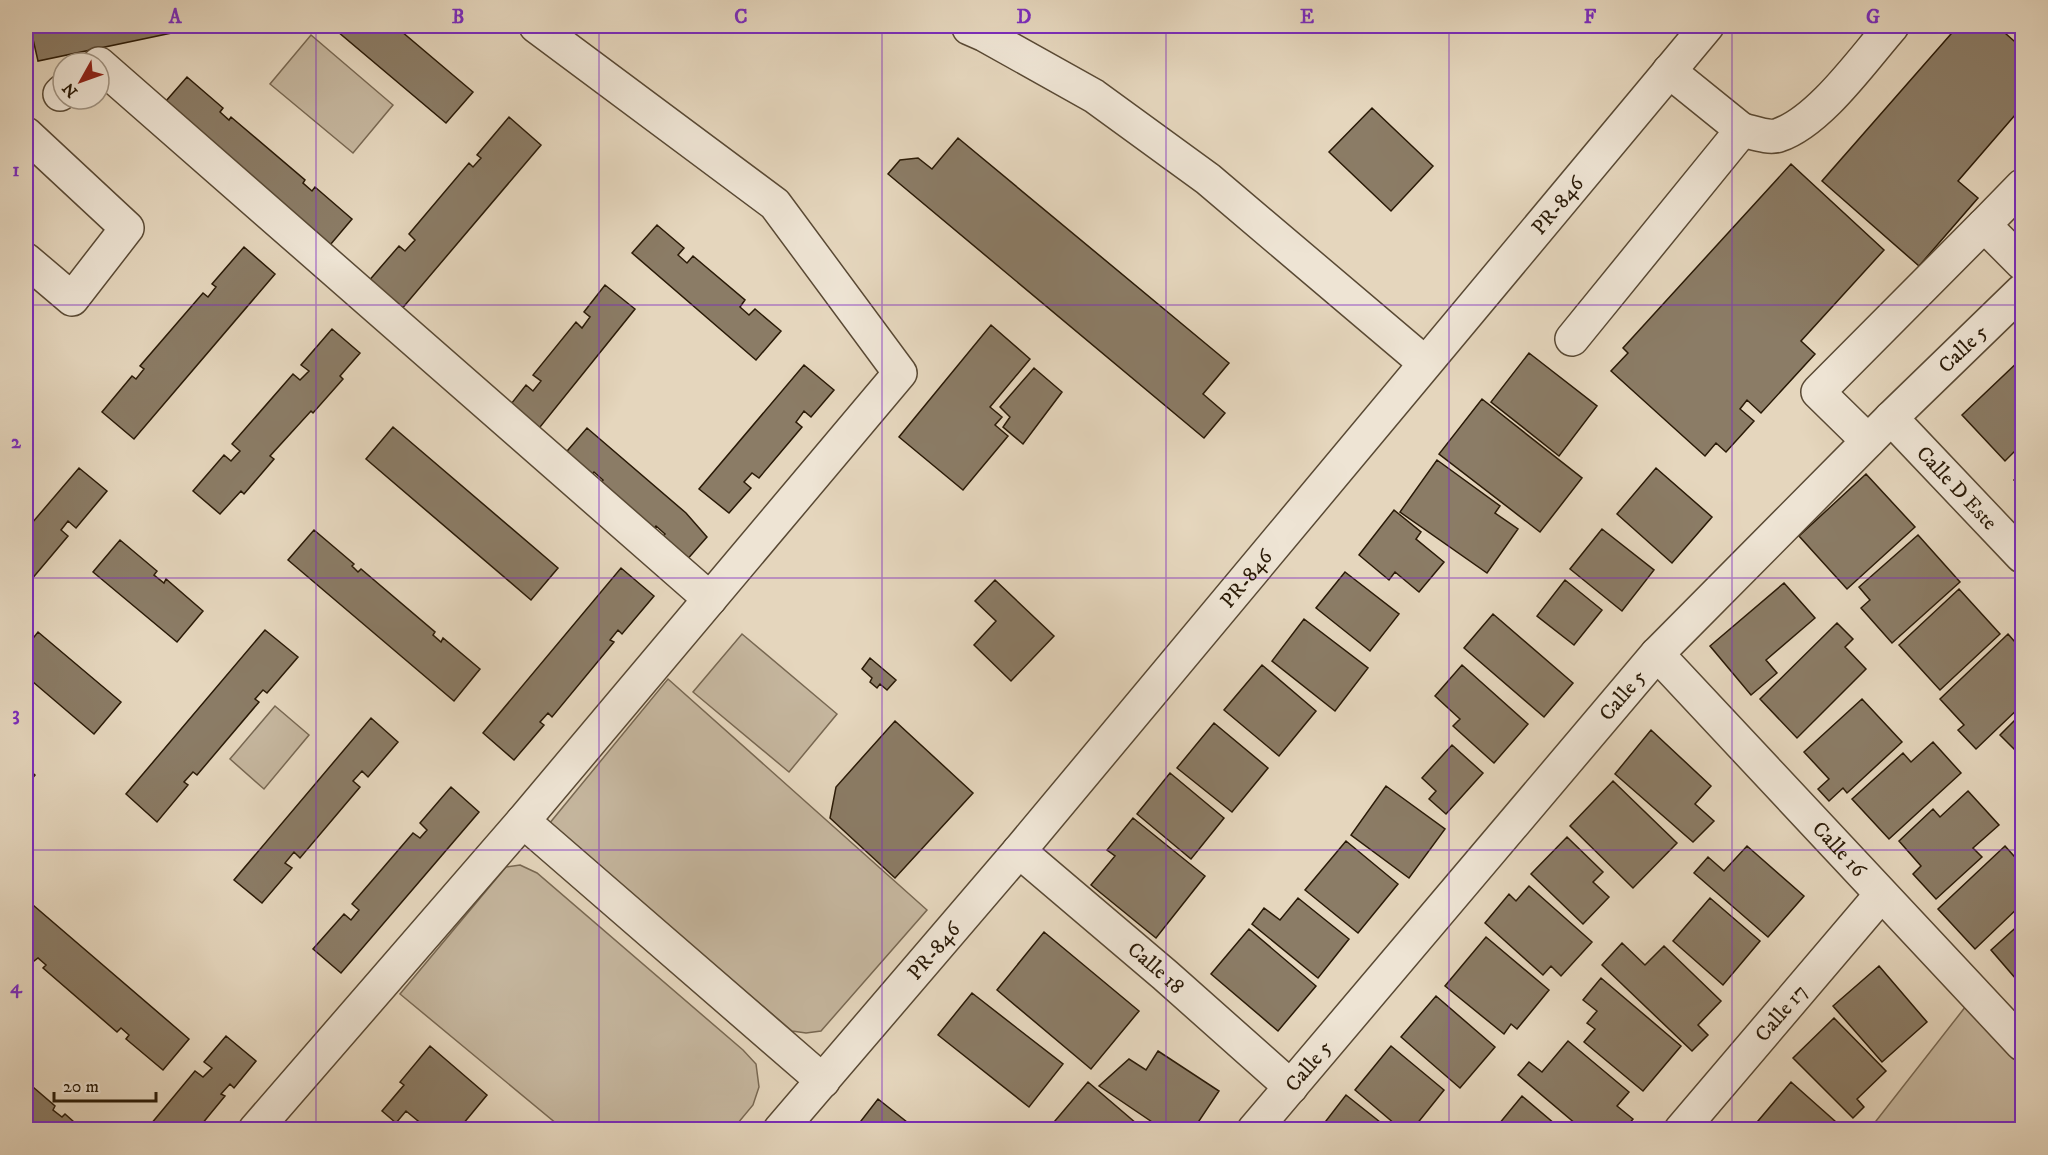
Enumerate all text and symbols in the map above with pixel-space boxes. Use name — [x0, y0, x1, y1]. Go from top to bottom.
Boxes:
text: A — [168, 5, 183, 30]
text: B — [452, 5, 464, 30]
text: C — [734, 5, 748, 30]
text: D — [1017, 5, 1032, 30]
text: E — [1300, 5, 1314, 30]
text: F — [1584, 5, 1597, 30]
text: G — [1866, 5, 1880, 30]
north arrow — [51, 51, 111, 111]
text: N — [58, 79, 82, 101]
text: 1 — [12, 158, 20, 183]
street label: PR-846 — [1526, 171, 1591, 241]
street label: Calle 5 — [1933, 319, 1994, 379]
text: 2 — [11, 430, 22, 455]
street label: Calle D Este — [1910, 441, 2003, 536]
street label: PR-846 — [1215, 544, 1279, 614]
street label: Calle 5 — [1594, 665, 1652, 727]
text: 3 — [12, 702, 20, 727]
street label: Calle 16 — [1806, 816, 1872, 884]
street label: PR-846 — [902, 916, 967, 986]
street label: Calle 18 — [1122, 937, 1189, 1000]
text: 4 — [10, 975, 23, 1000]
street label: Calle 17 — [1750, 979, 1813, 1047]
street label: Calle 5 — [1280, 1036, 1338, 1097]
scale bar — [54, 1065, 156, 1103]
text: 20 m — [63, 1076, 99, 1098]

